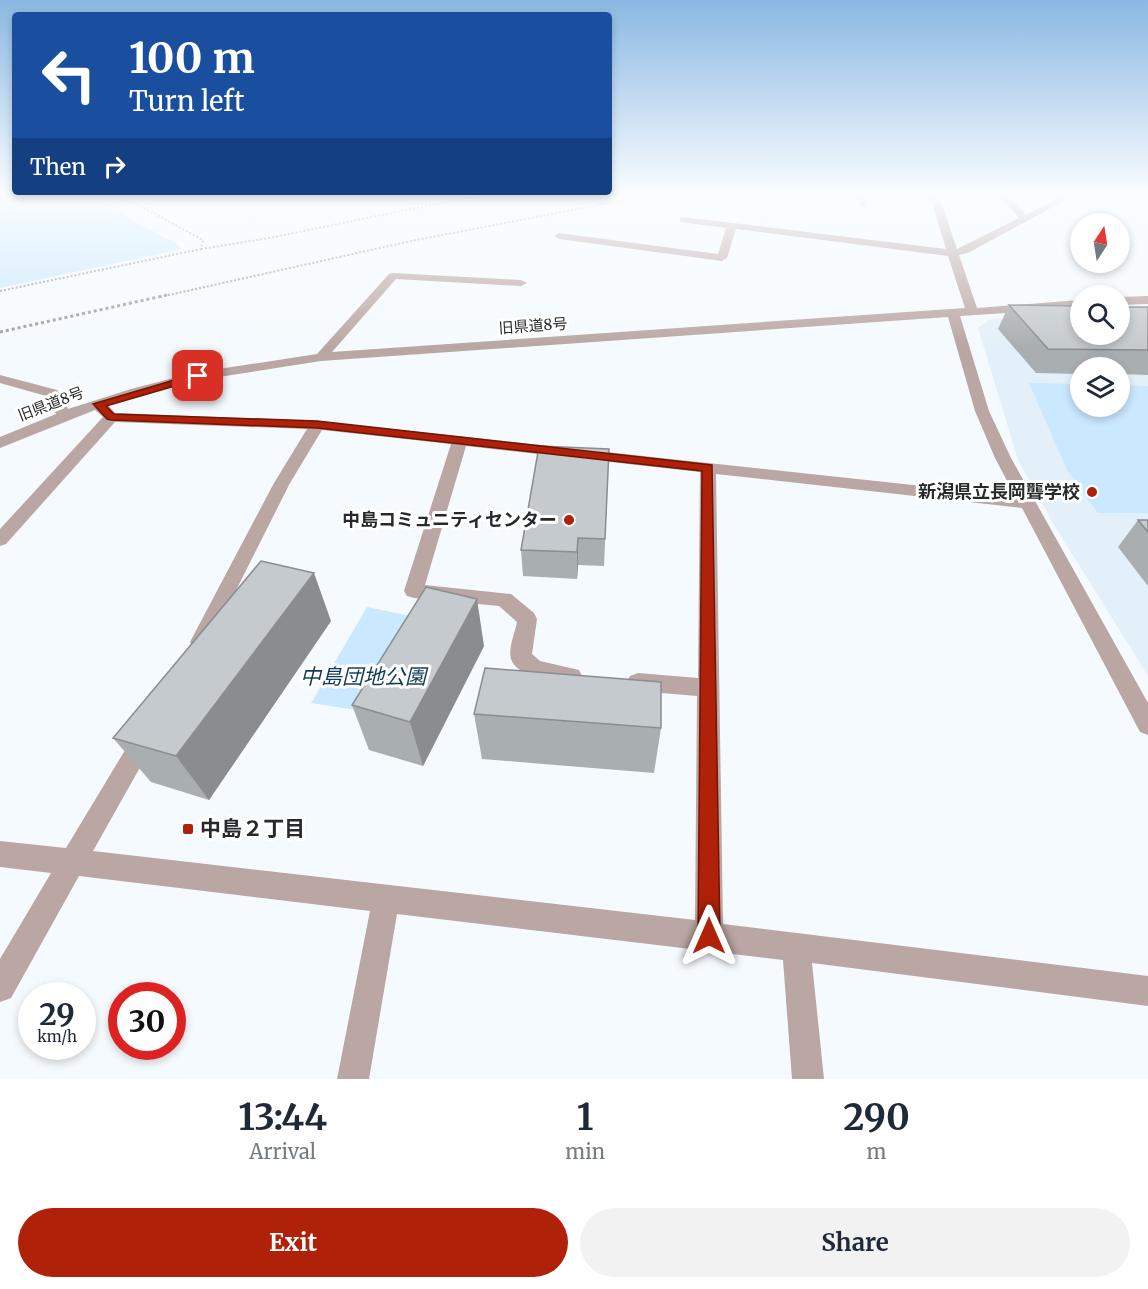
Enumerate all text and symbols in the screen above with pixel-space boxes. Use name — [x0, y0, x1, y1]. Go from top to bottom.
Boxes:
text: 100 m — [129, 32, 255, 84]
icon: left — [30, 36, 108, 114]
text: Turn left — [129, 84, 244, 118]
icon: right — [98, 150, 131, 183]
text: Then — [30, 153, 86, 181]
north arrow — [1070, 213, 1130, 273]
map controls — [1070, 213, 1130, 417]
button: search — [1070, 285, 1130, 345]
street label: 旧県道8号 — [498, 314, 568, 337]
pin — [172, 350, 223, 401]
button: layers — [1070, 357, 1130, 417]
icon: arrive — [181, 359, 214, 392]
street label: 旧県道8号 — [15, 382, 86, 425]
place label: 新潟県立長岡聾学校 — [918, 480, 1080, 503]
marker: 新潟県立長岡聾学校 — [1085, 485, 1099, 499]
place label: 中島コミュニティセンター — [342, 508, 557, 531]
marker: 中島コミュニティセンター — [562, 513, 576, 527]
park label: 中島団地公園 — [300, 663, 429, 690]
place label: 中島２丁目 — [200, 815, 305, 842]
marker: 中島２丁目 — [181, 822, 195, 836]
position arrow — [677, 904, 741, 968]
speed limit sign: 30 — [108, 982, 186, 1060]
text: 29 — [39, 995, 75, 1033]
text: km/h — [37, 1027, 77, 1046]
text: 13:44 — [238, 1095, 327, 1140]
text: 1 — [577, 1095, 593, 1140]
text: 290 — [843, 1095, 910, 1140]
text: Arrival — [249, 1139, 316, 1164]
text: min — [565, 1139, 605, 1164]
text: m — [867, 1139, 886, 1164]
button: Exit — [18, 1208, 568, 1277]
button: Share — [580, 1208, 1130, 1277]

